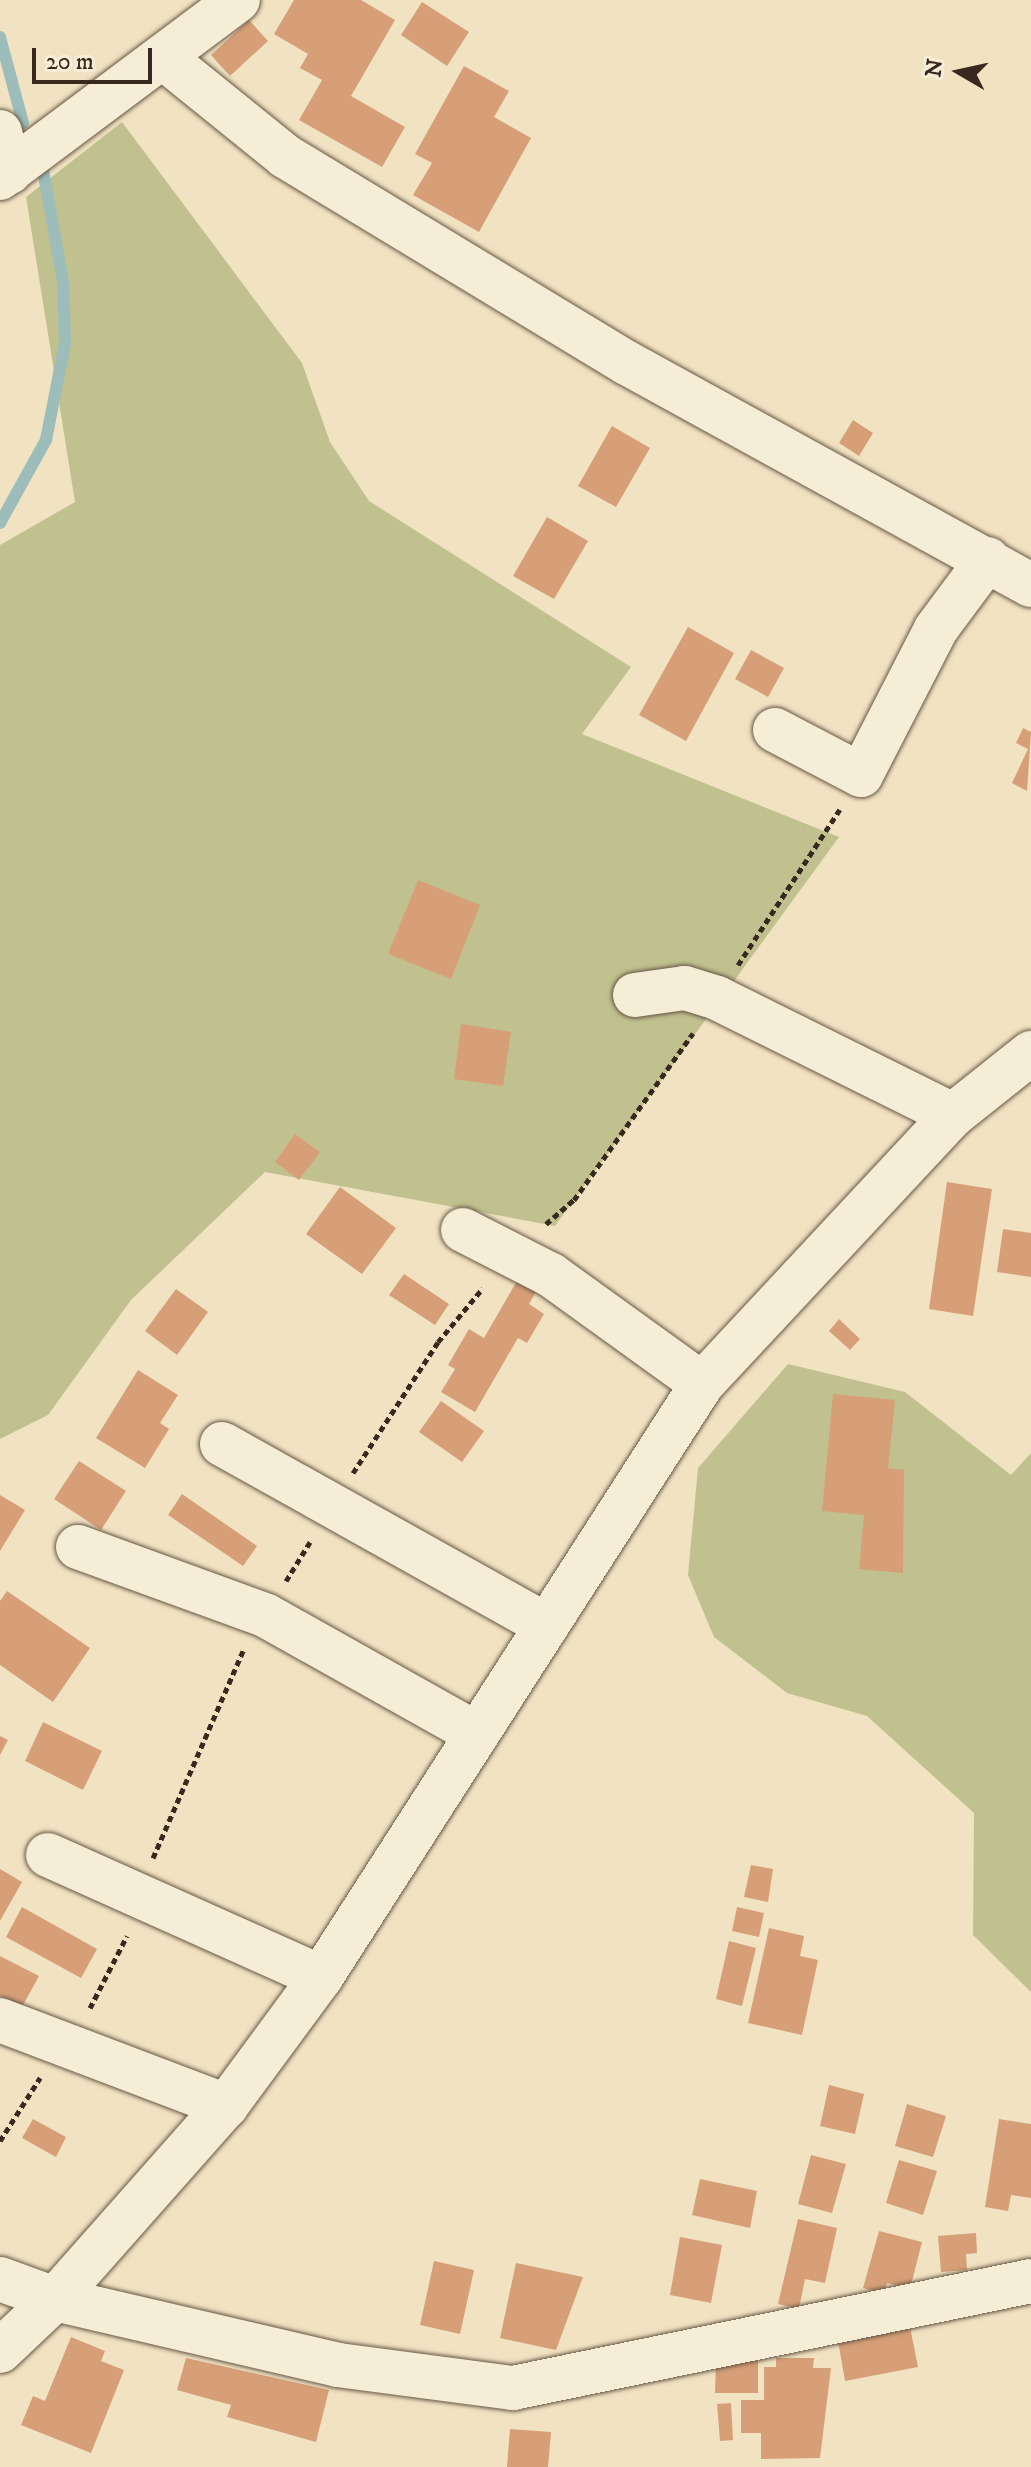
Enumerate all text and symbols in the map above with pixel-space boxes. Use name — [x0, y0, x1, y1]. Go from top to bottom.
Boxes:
scale bar — [36, 32, 156, 82]
north arrow — [919, 32, 999, 112]
text: 20 m — [46, 47, 94, 77]
text: N — [920, 57, 950, 79]

